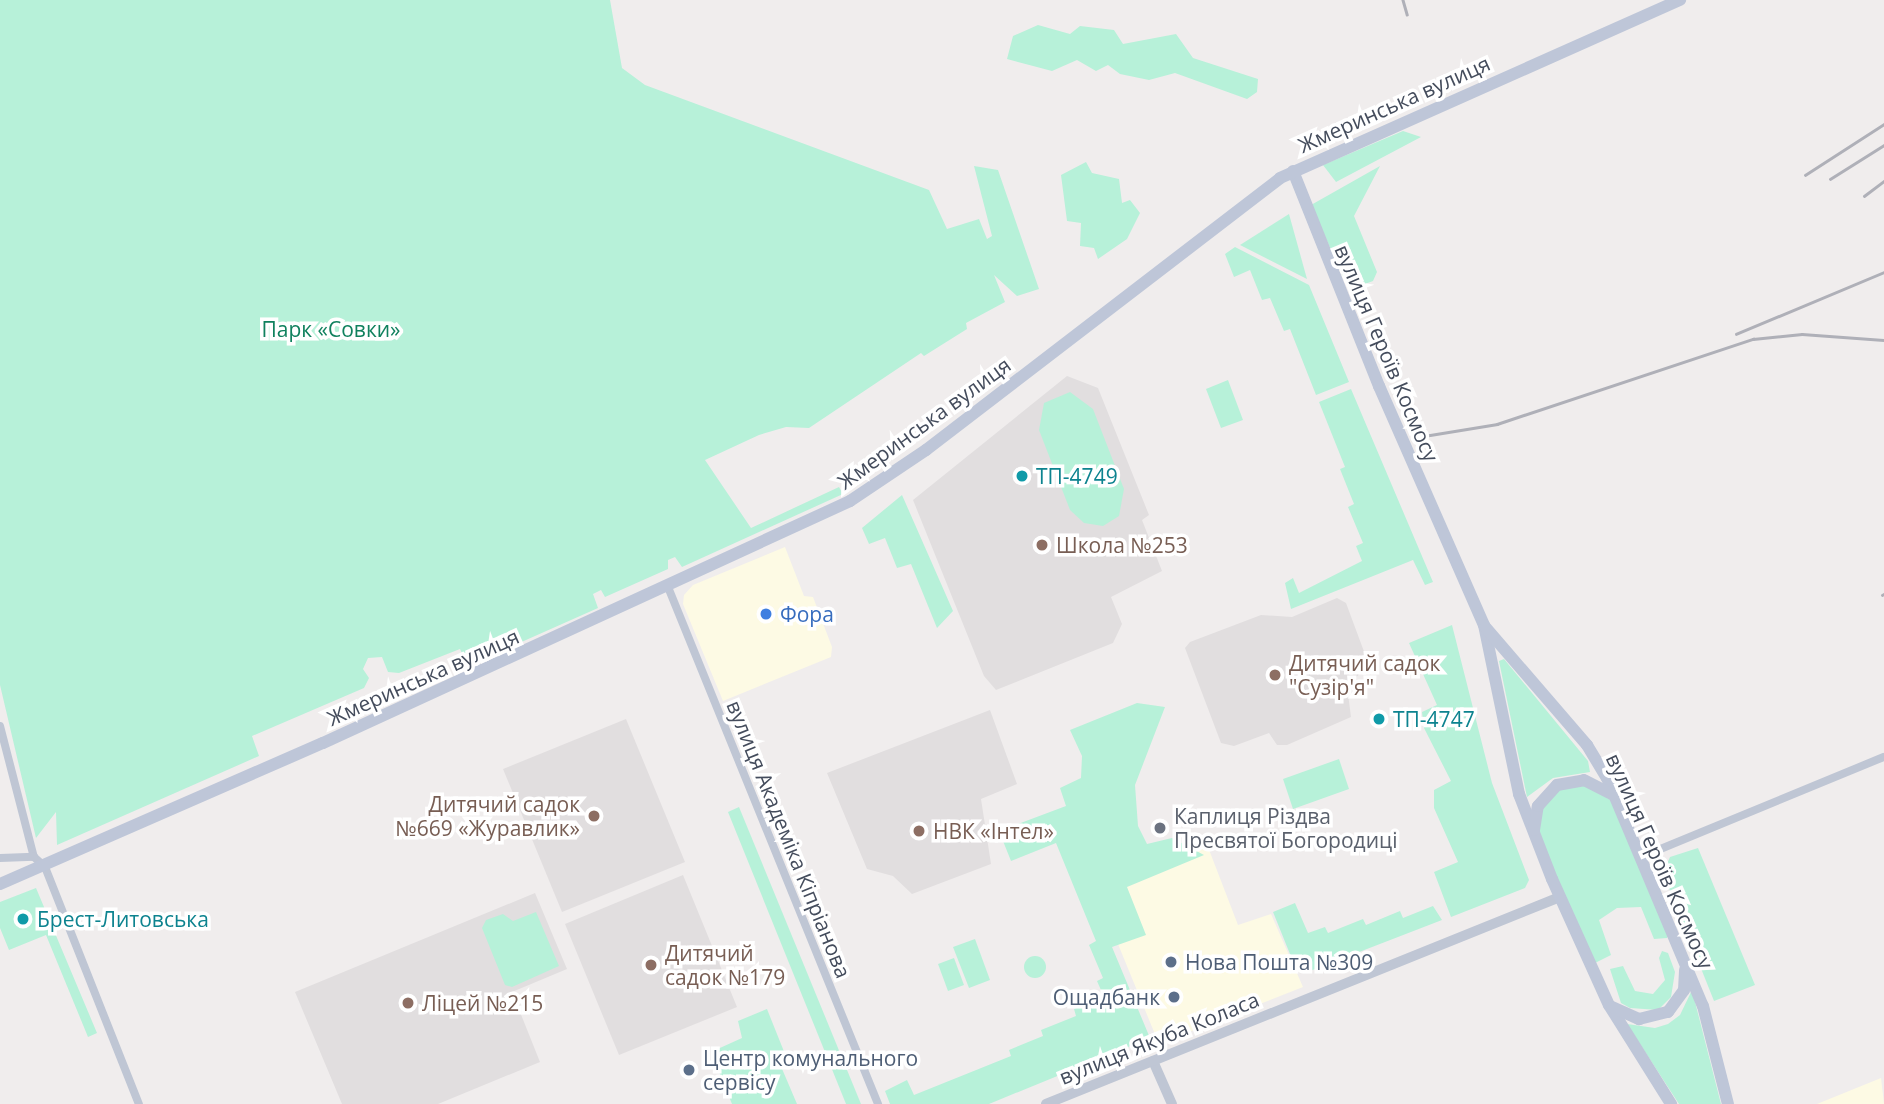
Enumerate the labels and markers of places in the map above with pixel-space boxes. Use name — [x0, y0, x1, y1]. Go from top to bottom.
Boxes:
place label: ТП-4749 — [1036, 463, 1118, 489]
marker: ТП-4749 — [1014, 468, 1030, 484]
place label: Школа №253 — [1056, 532, 1188, 558]
marker: Школа №253 — [1034, 537, 1050, 553]
place label: Фора — [780, 601, 834, 627]
marker: Фора — [758, 606, 774, 622]
place label: Дитячий садок "Сузір'я" — [1289, 650, 1440, 700]
marker: Дитячий садок "Сузір'я" — [1267, 667, 1283, 683]
place label: ТП-4747 — [1393, 706, 1475, 732]
marker: ТП-4747 — [1371, 711, 1387, 727]
place label: Дитячий садок №669 «Журавлик» — [395, 791, 580, 841]
place label: Каплиця Різдва Пресвятої Богородиці — [1174, 803, 1397, 853]
marker: Дитячий садок №669 «Журавлик» — [586, 808, 602, 824]
place label: НВК «Інтел» — [933, 818, 1054, 844]
marker: Каплиця Різдва Пресвятої Богородиці — [1152, 820, 1168, 836]
marker: НВК «Інтел» — [911, 823, 927, 839]
place label: Брест-Литовська — [37, 906, 209, 932]
marker: Брест-Литовська — [15, 911, 31, 927]
place label: Дитячий садок №179 — [665, 940, 785, 990]
place label: Нова Пошта №309 — [1185, 949, 1373, 975]
marker: Нова Пошта №309 — [1163, 954, 1179, 970]
marker: Дитячий садок №179 — [643, 957, 659, 973]
place label: Ощадбанк — [1053, 984, 1160, 1010]
marker: Ощадбанк — [1166, 989, 1182, 1005]
place label: Ліцей №215 — [422, 990, 543, 1016]
marker: Ліцей №215 — [400, 995, 416, 1011]
place label: Центр комунального сервісу — [703, 1045, 918, 1095]
marker: Центр комунального сервісу — [681, 1062, 697, 1078]

